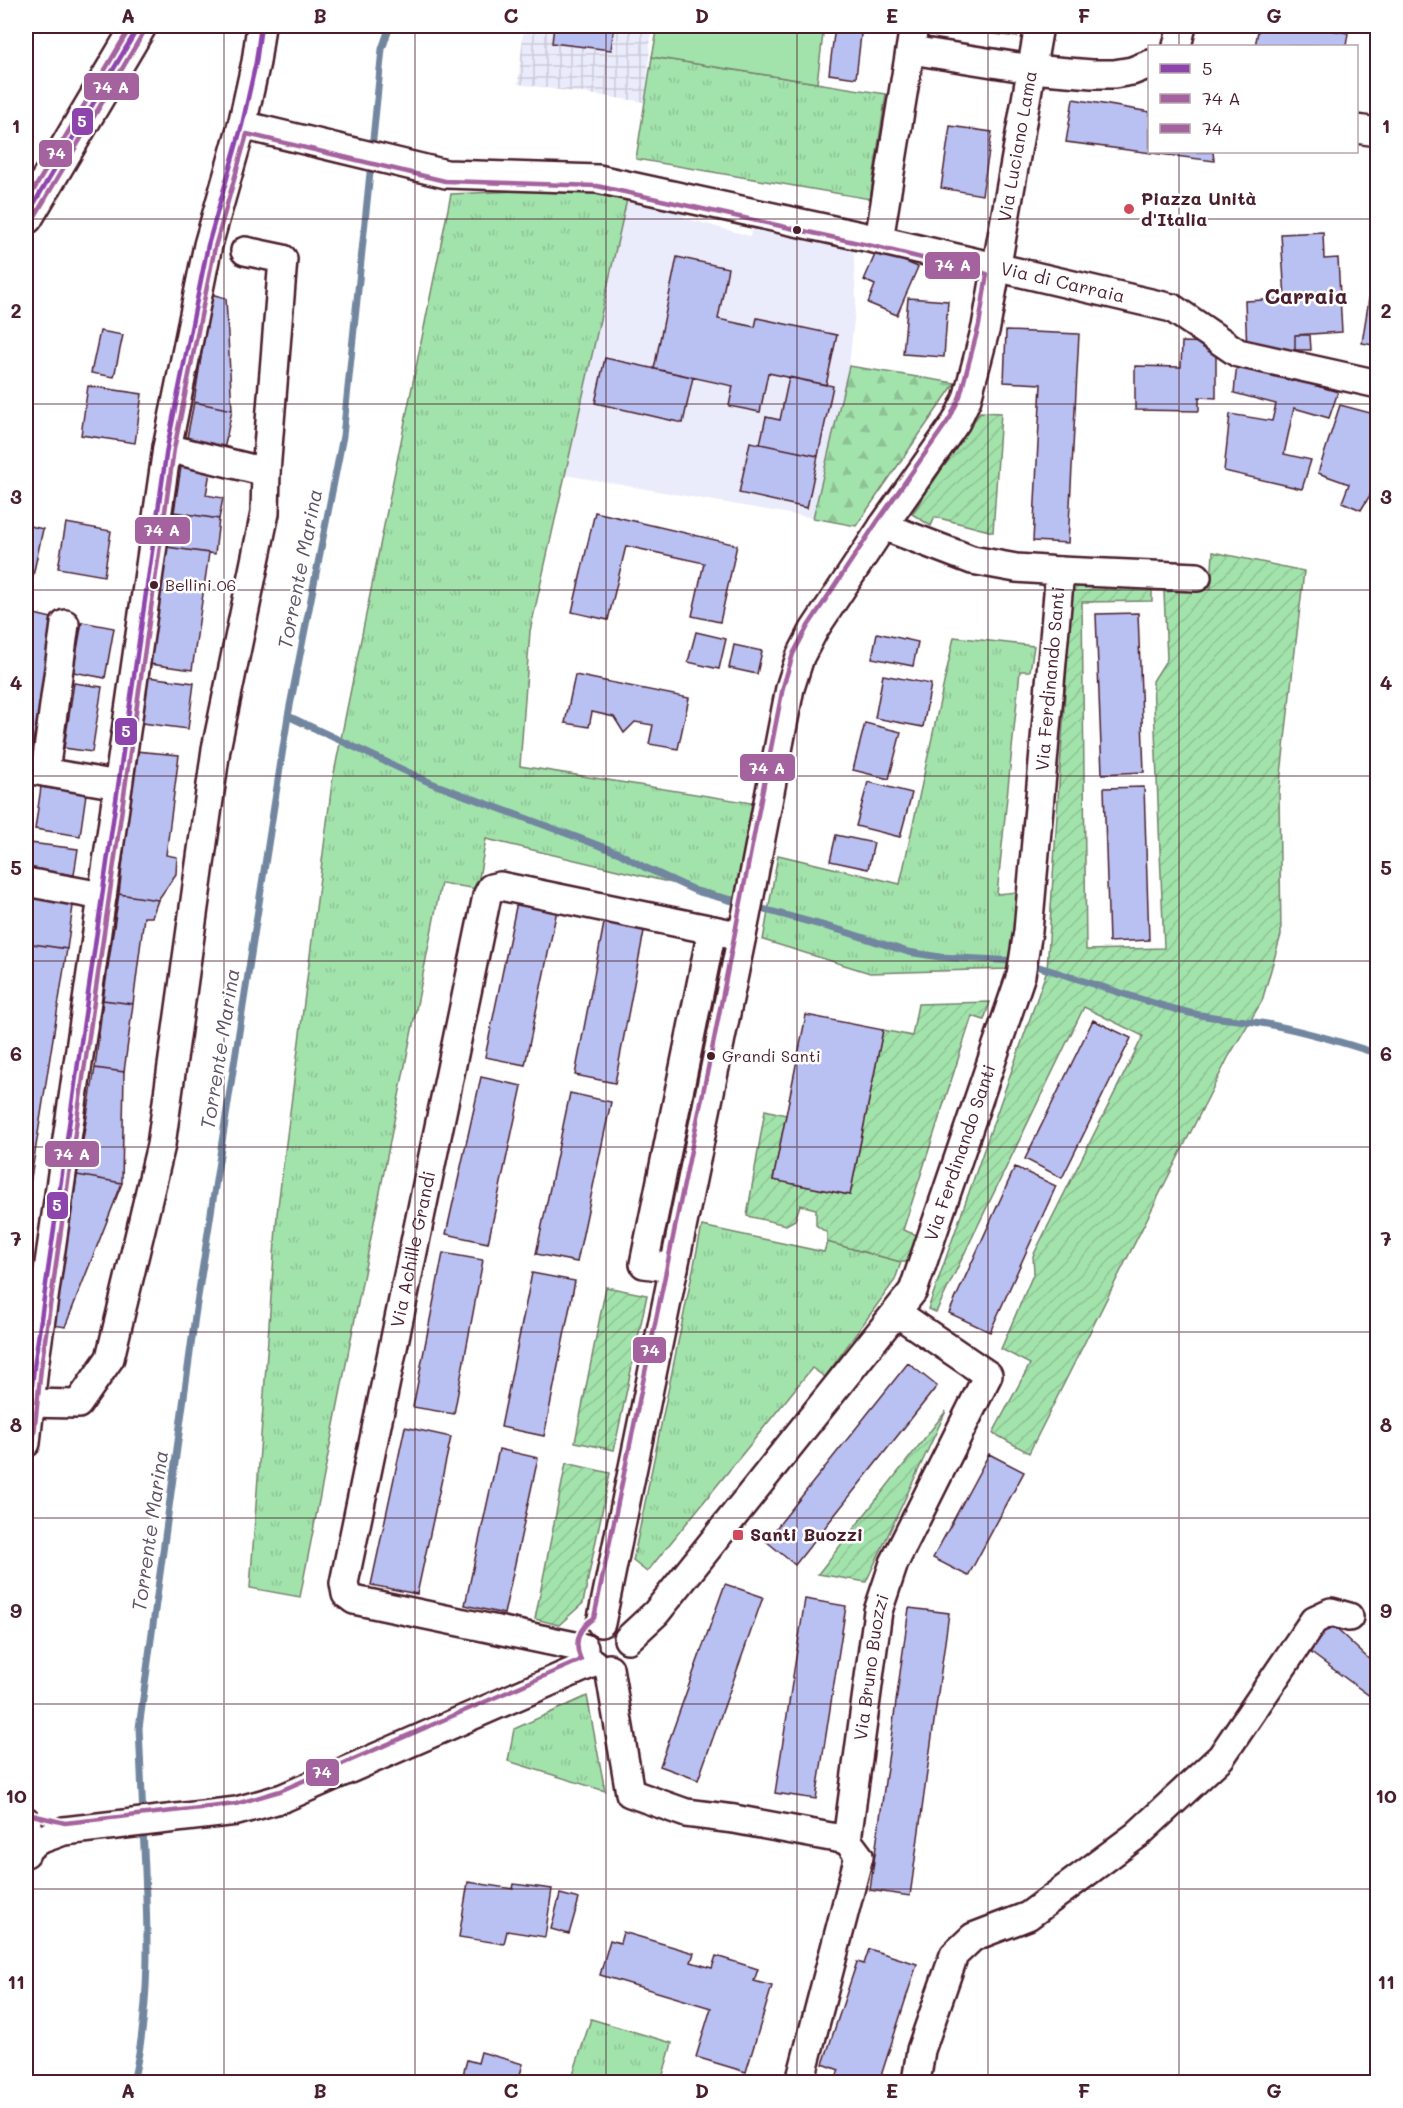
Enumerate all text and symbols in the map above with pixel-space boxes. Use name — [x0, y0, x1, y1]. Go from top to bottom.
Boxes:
text: A — [121, 2, 135, 28]
text: B — [313, 2, 327, 28]
text: C — [504, 2, 519, 28]
text: D — [695, 2, 709, 28]
text: E — [886, 2, 898, 28]
text: F — [1078, 2, 1091, 28]
text: G — [1266, 2, 1282, 28]
legend — [1148, 45, 1358, 153]
text: 5 — [1202, 56, 1213, 80]
street label: Via Luciano Lama — [992, 69, 1042, 224]
line badge: 74 A — [83, 72, 140, 101]
text: 74 A — [93, 76, 129, 97]
text: 74 A — [1202, 86, 1241, 110]
line badge: 5 — [71, 107, 94, 136]
text: 5 — [77, 110, 87, 131]
text: 1 — [12, 112, 20, 138]
text: 1 — [1382, 112, 1390, 138]
text: 74 — [1202, 116, 1223, 140]
line badge: 74 — [38, 139, 73, 168]
text: 74 — [46, 142, 66, 163]
place label: Piazza Unità d'Italia — [1141, 186, 1256, 231]
marker: Piazza Unità d'Italia — [1122, 202, 1136, 216]
unlabelled marker — [791, 224, 803, 236]
line badge: 74 A — [924, 251, 981, 280]
text: 74 A — [935, 254, 971, 275]
street label: Via di Carraia — [998, 256, 1127, 308]
district label: Carraia — [1264, 282, 1348, 309]
text: 2 — [10, 297, 22, 323]
text: 2 — [1380, 297, 1392, 323]
text: 3 — [10, 483, 22, 509]
text: 3 — [1380, 483, 1392, 509]
water label: Torrente Marina — [271, 487, 327, 651]
line badge: 74 A — [134, 516, 191, 545]
text: 74 A — [144, 519, 180, 540]
place label: Bellini 06 — [165, 574, 236, 595]
marker: Bellini 06 — [148, 579, 160, 591]
street label: Via Ferdinando Santi — [1029, 585, 1070, 772]
text: 4 — [10, 669, 23, 695]
text: 4 — [1380, 669, 1393, 695]
line badge: 5 — [114, 717, 138, 746]
text: 5 — [121, 720, 131, 741]
line badge: 74 A — [739, 753, 796, 782]
text: 74 A — [749, 757, 785, 778]
text: 5 — [10, 854, 22, 880]
text: 5 — [1380, 854, 1392, 880]
water label: Torrente Marina — [193, 967, 245, 1131]
text: 6 — [10, 1040, 22, 1066]
text: 6 — [1380, 1040, 1392, 1066]
place label: Grandi Santi — [722, 1045, 821, 1066]
marker: Grandi Santi — [705, 1050, 717, 1062]
street label: Via Ferdinando Santi — [918, 1061, 1000, 1244]
line badge: 74 A — [44, 1140, 100, 1168]
text: 74 A — [54, 1143, 90, 1164]
street label: Via Achille Grandi — [385, 1169, 440, 1330]
line badge: 5 — [46, 1191, 69, 1220]
text: 5 — [52, 1194, 62, 1215]
text: 7 — [10, 1225, 22, 1251]
text: 7 — [1380, 1225, 1392, 1251]
line badge: 74 — [632, 1336, 667, 1364]
text: 74 — [640, 1339, 660, 1360]
text: 8 — [10, 1411, 22, 1437]
text: 8 — [1380, 1411, 1392, 1437]
water label: Torrente Marina — [125, 1449, 173, 1613]
place label: Santi Buozzi — [750, 1522, 863, 1546]
marker: Santi Buozzi — [731, 1528, 745, 1542]
street label: Via Bruno Buozzi — [848, 1590, 894, 1742]
text: 9 — [10, 1597, 22, 1623]
text: 9 — [1380, 1597, 1392, 1623]
line badge: 74 — [305, 1758, 340, 1787]
text: 74 — [312, 1761, 332, 1782]
text: 10 — [5, 1782, 27, 1808]
text: 10 — [1375, 1782, 1397, 1808]
text: 11 — [7, 1968, 25, 1994]
text: 11 — [1377, 1968, 1395, 1994]
text: A — [121, 2077, 135, 2103]
text: B — [313, 2077, 327, 2103]
text: C — [504, 2077, 519, 2103]
text: D — [695, 2077, 709, 2103]
text: E — [886, 2077, 898, 2103]
text: F — [1078, 2077, 1091, 2103]
text: G — [1266, 2077, 1282, 2103]

